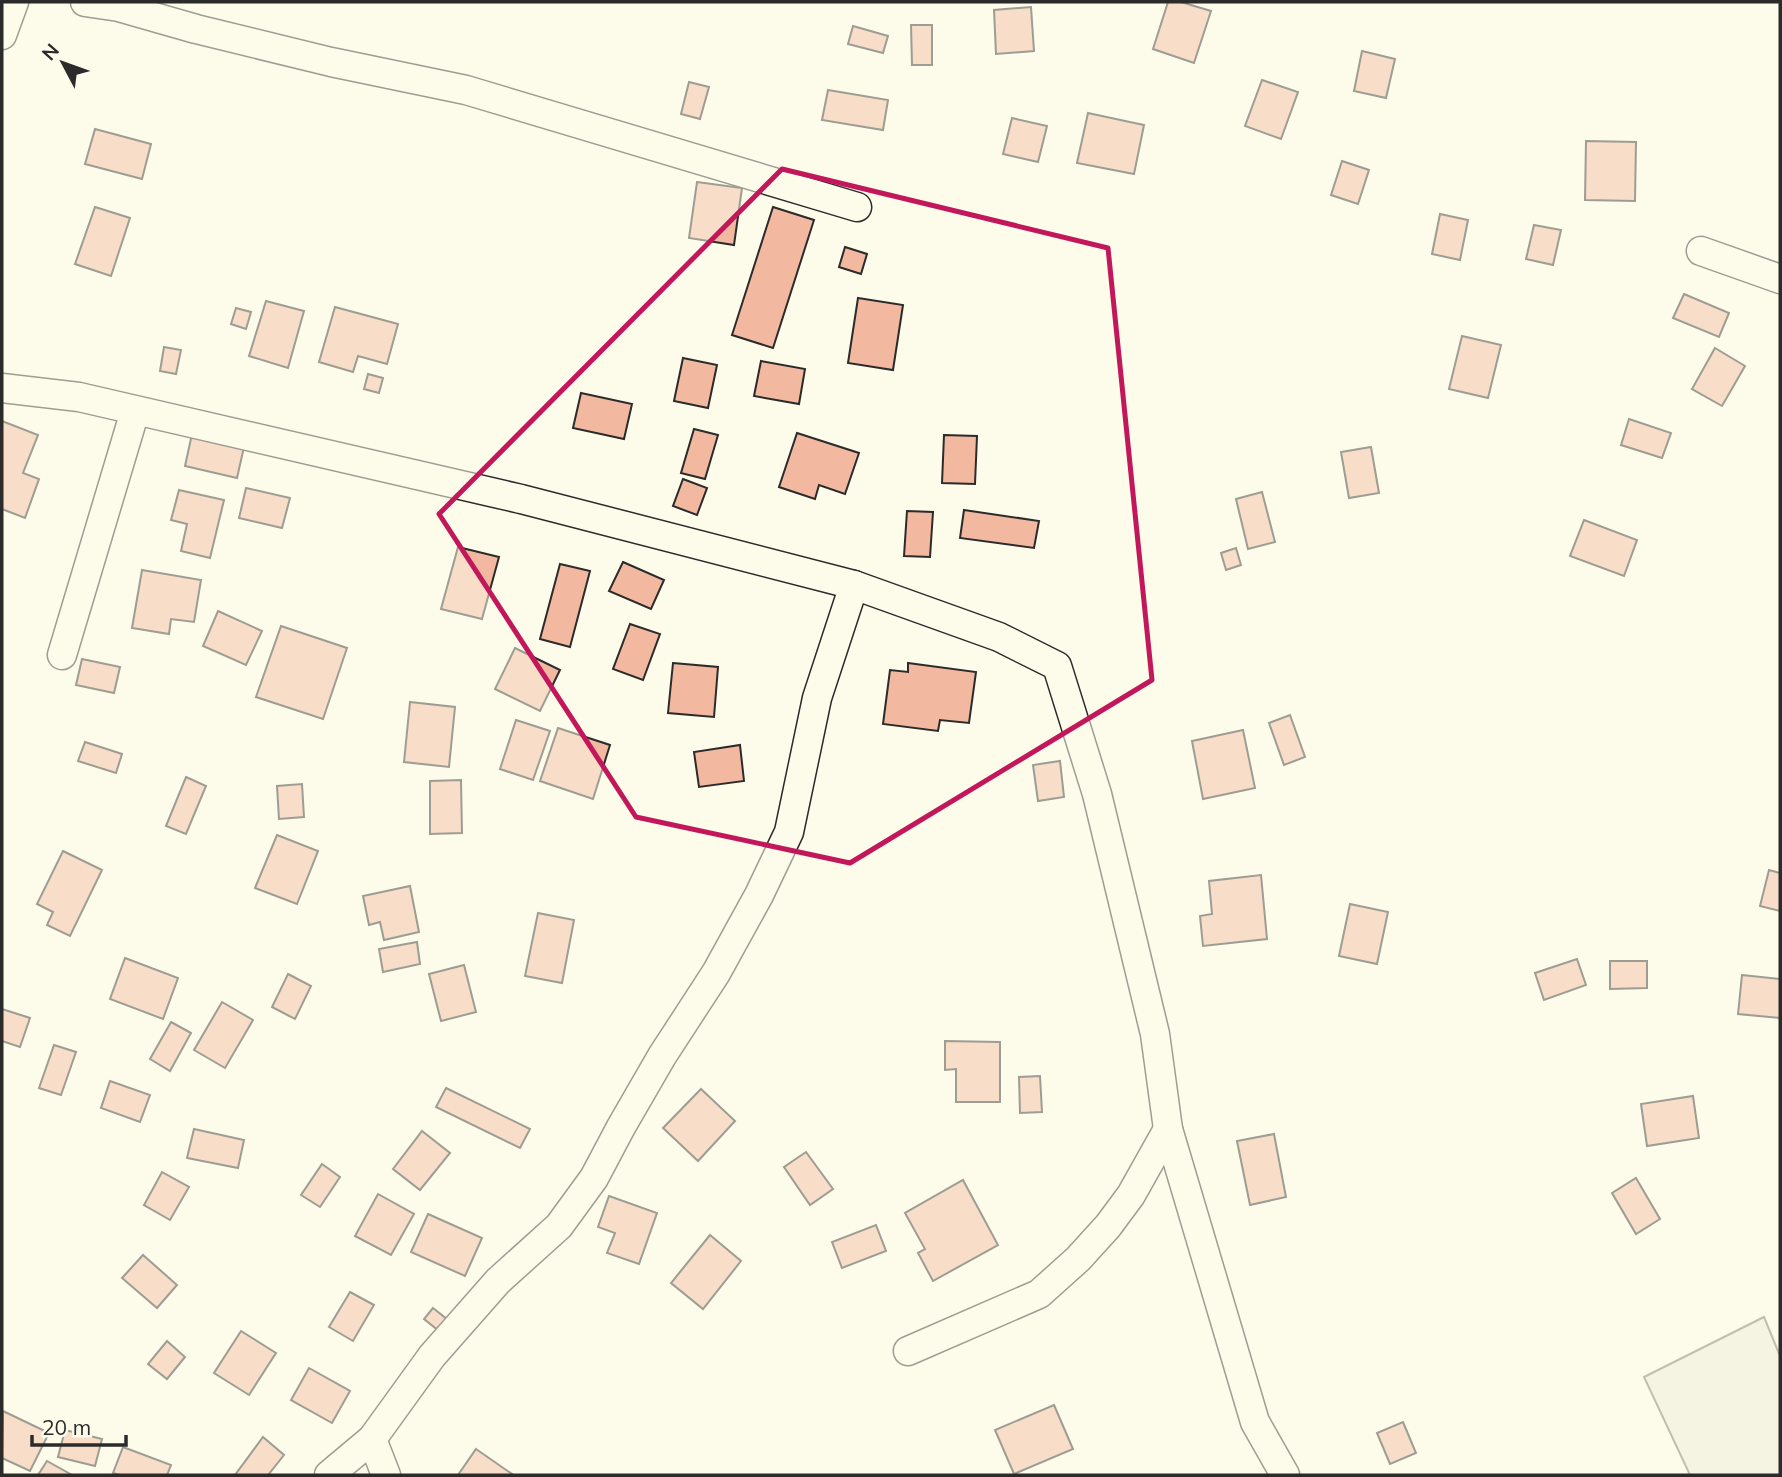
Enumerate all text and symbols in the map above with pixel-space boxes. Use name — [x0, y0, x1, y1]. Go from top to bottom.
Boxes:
north arrow — [28, 28, 98, 98]
text: N — [36, 39, 64, 65]
scale bar — [32, 1404, 126, 1448]
text: 20 m — [42, 1414, 91, 1440]

